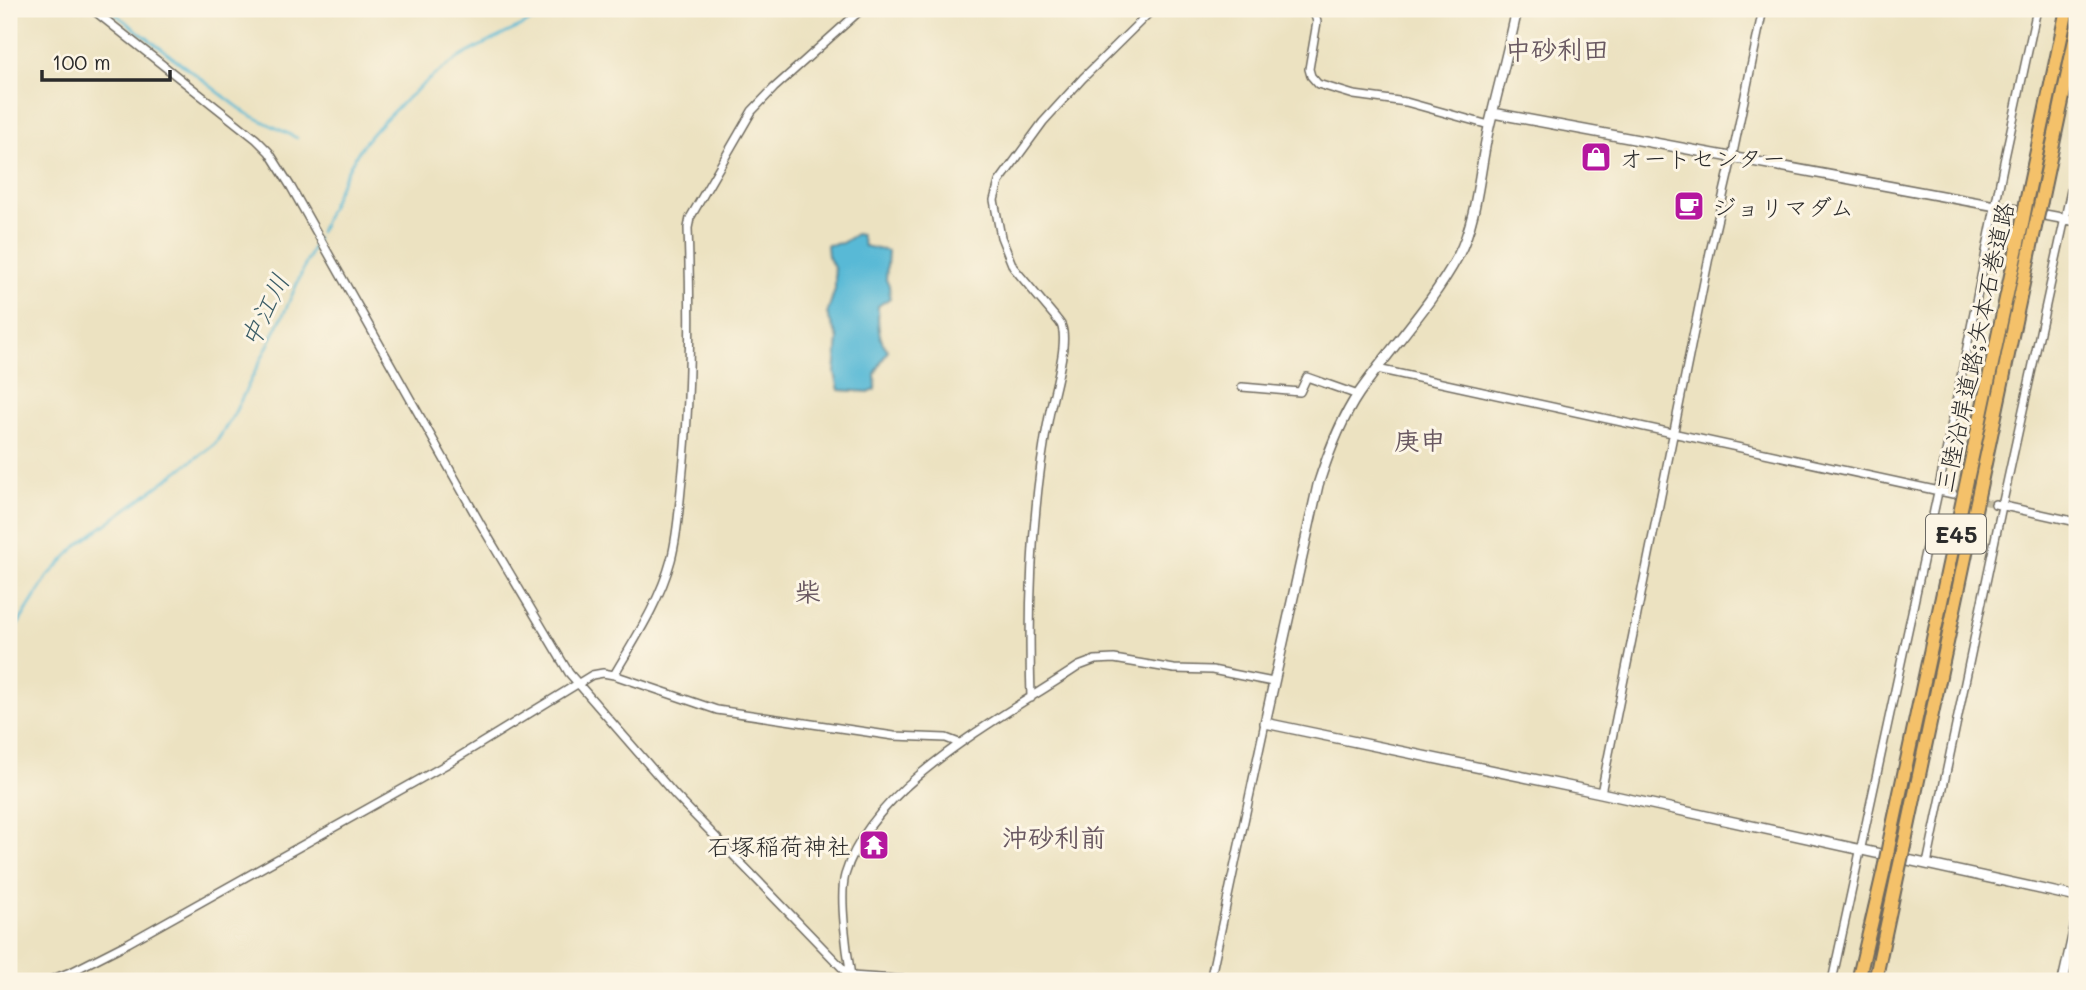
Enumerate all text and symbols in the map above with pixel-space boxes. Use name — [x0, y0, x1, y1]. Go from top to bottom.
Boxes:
district label: 中砂利田 — [1505, 32, 1609, 66]
scale bar — [42, 38, 170, 82]
text: 100 m — [52, 48, 111, 75]
shop icon: オートセンター — [1579, 140, 1613, 174]
place label: オートセンター — [1619, 142, 1786, 173]
cafe icon: ジョリマダム — [1672, 189, 1706, 223]
place label: ジョリマダム — [1712, 191, 1854, 222]
street label: 三陸沿岸道路;矢本石巻道路 — [1928, 199, 2020, 495]
water label: 中江川 — [232, 267, 296, 353]
district label: 庚申 — [1394, 423, 1446, 457]
road number: E45 — [1926, 514, 1986, 554]
district label: 柴 — [795, 574, 821, 608]
district label: 沖砂利前 — [1002, 820, 1106, 854]
temple icon: 石塚稲荷神社 — [857, 828, 891, 862]
place label: 石塚稲荷神社 — [707, 830, 851, 861]

